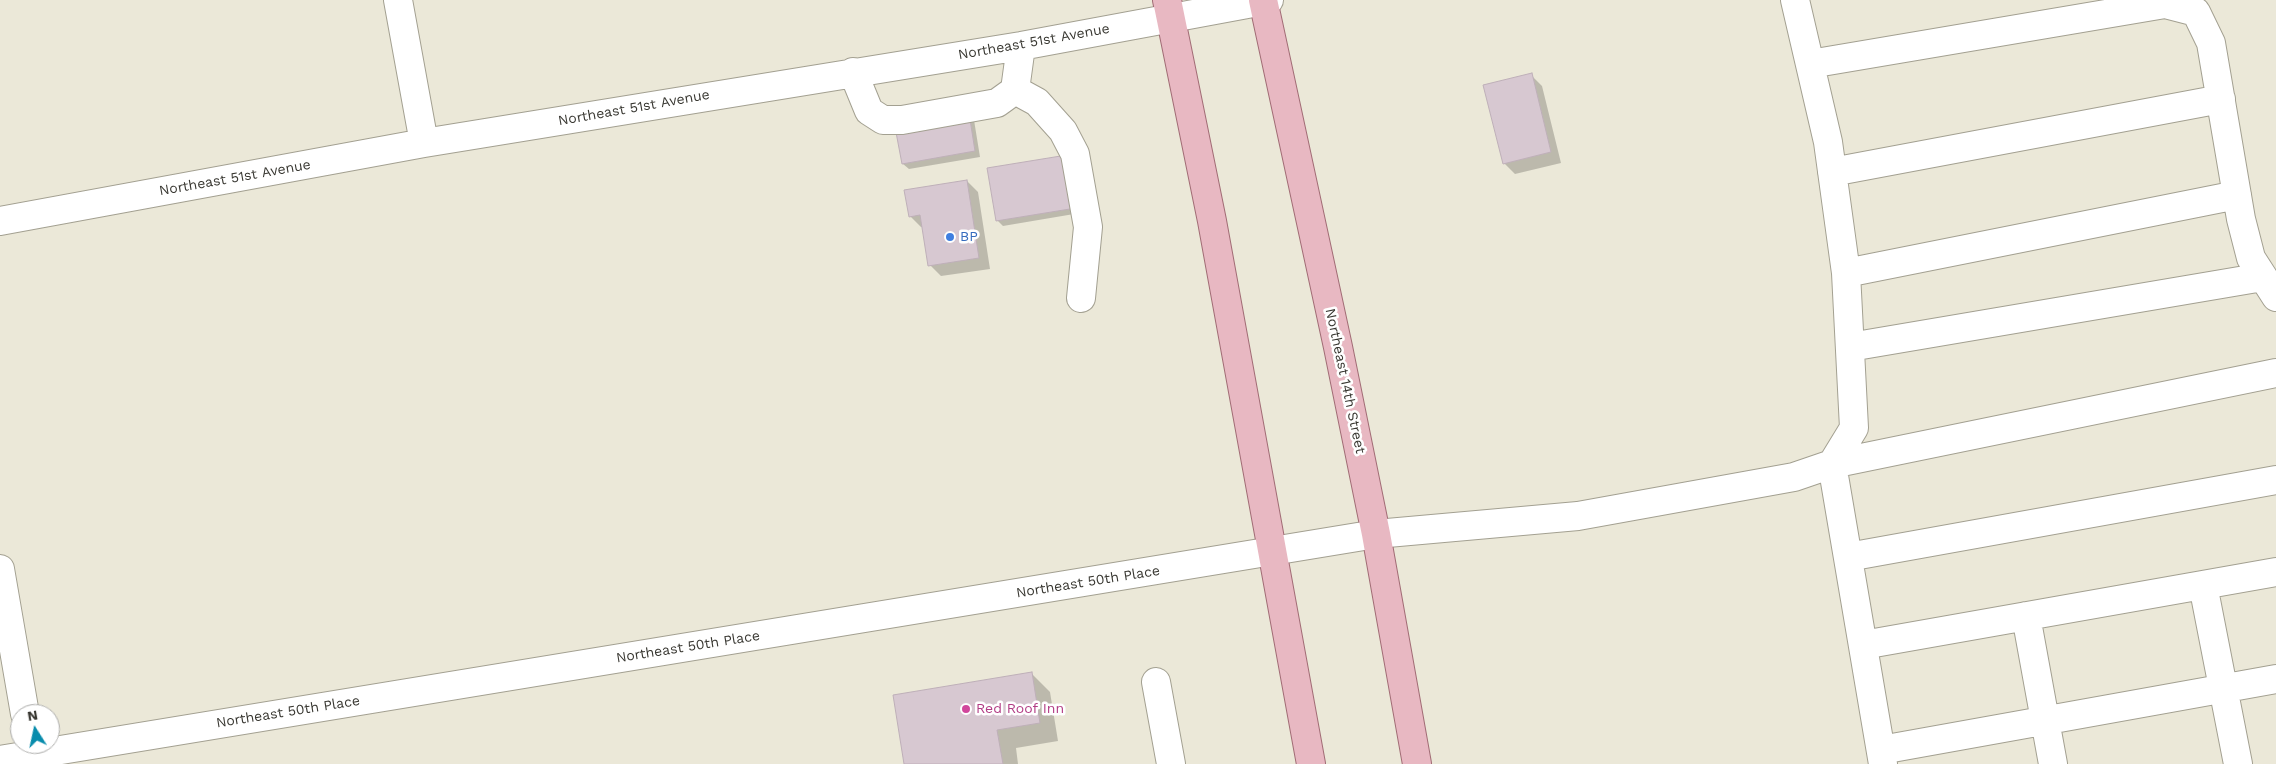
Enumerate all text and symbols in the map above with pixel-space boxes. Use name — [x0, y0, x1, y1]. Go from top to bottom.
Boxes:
street label: Northeast 51st Avenue — [957, 20, 1111, 64]
street label: Northeast 51st Avenue — [557, 86, 711, 130]
street label: Northeast 51st Avenue — [158, 156, 312, 200]
place label: BP — [960, 229, 978, 245]
marker: BP — [944, 231, 956, 243]
street label: Northeast 14th Street — [1321, 307, 1369, 455]
street label: Northeast 50th Place — [1015, 562, 1161, 602]
street label: Northeast 50th Place — [615, 627, 761, 667]
street label: Northeast 50th Place — [215, 692, 361, 732]
place label: Red Roof Inn — [976, 701, 1064, 717]
marker: Red Roof Inn — [960, 703, 972, 715]
north arrow — [10, 704, 60, 754]
text: N — [26, 706, 39, 724]

